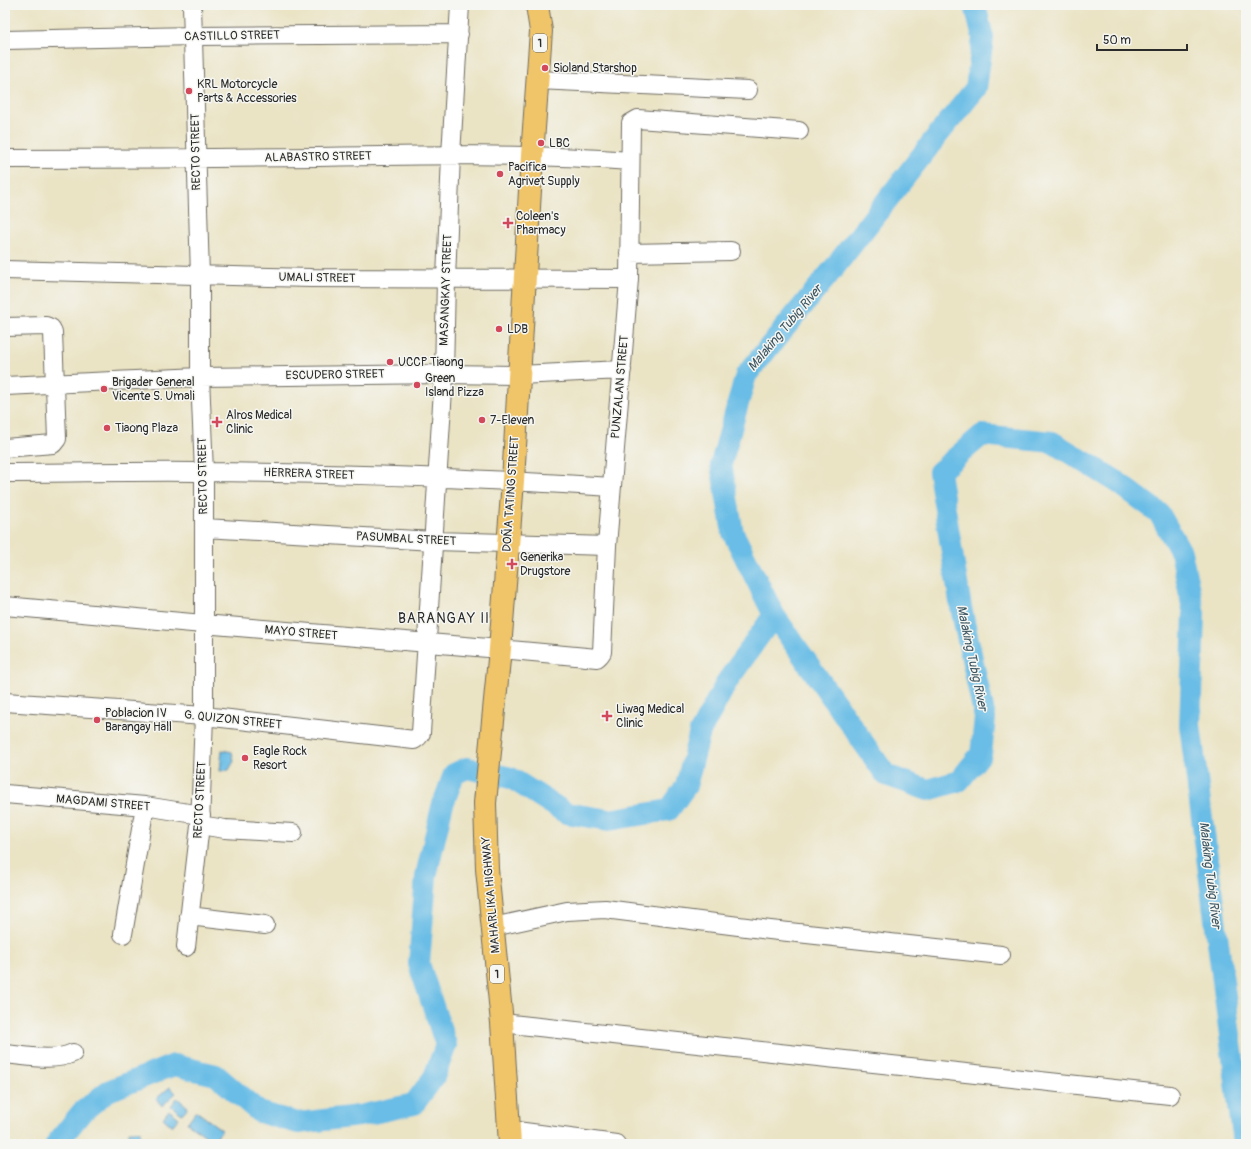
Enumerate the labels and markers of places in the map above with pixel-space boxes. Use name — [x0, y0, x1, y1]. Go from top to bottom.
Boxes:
place label: Sioland Starshop — [553, 61, 637, 76]
marker: Sioland Starshop — [540, 63, 550, 73]
place label: KRL Motorcycle Parts & Accessories — [197, 77, 297, 106]
marker: KRL Motorcycle Parts & Accessories — [184, 86, 194, 96]
place label: LBC — [549, 136, 570, 151]
marker: LBC — [536, 138, 546, 148]
place label: Pacifica Agrivet Supply — [508, 160, 580, 189]
marker: Pacifica Agrivet Supply — [495, 169, 505, 179]
place label: Coleen's Pharmacy — [516, 209, 566, 238]
marker: Coleen's Pharmacy — [503, 218, 513, 228]
place label: LDB — [507, 322, 528, 337]
marker: LDB — [494, 324, 504, 334]
place label: UCCP Tiaong — [398, 355, 464, 370]
marker: UCCP Tiaong — [385, 357, 395, 367]
place label: Green Island Pizza — [425, 371, 484, 400]
place label: Brigader General Vicente S. Umali — [112, 375, 195, 404]
marker: Green Island Pizza — [412, 380, 422, 390]
marker: Brigader General Vicente S. Umali — [99, 384, 109, 394]
place label: Alros Medical Clinic — [226, 408, 292, 437]
place label: 7-Eleven — [490, 413, 535, 428]
marker: 7-Eleven — [477, 415, 487, 425]
marker: Alros Medical Clinic — [211, 416, 223, 428]
place label: Tiaong Plaza — [115, 421, 178, 436]
marker: Tiaong Plaza — [102, 423, 112, 433]
place label: Generika Drugstore — [520, 550, 571, 579]
marker: Generika Drugstore — [507, 559, 517, 569]
place label: Liwag Medical Clinic — [616, 702, 684, 731]
place label: Poblacion IV Barangay Hall — [105, 706, 172, 735]
marker: Liwag Medical Clinic — [601, 710, 613, 722]
marker: Poblacion IV Barangay Hall — [92, 715, 102, 725]
place label: Eagle Rock Resort — [253, 744, 307, 773]
marker: Eagle Rock Resort — [240, 753, 250, 763]

